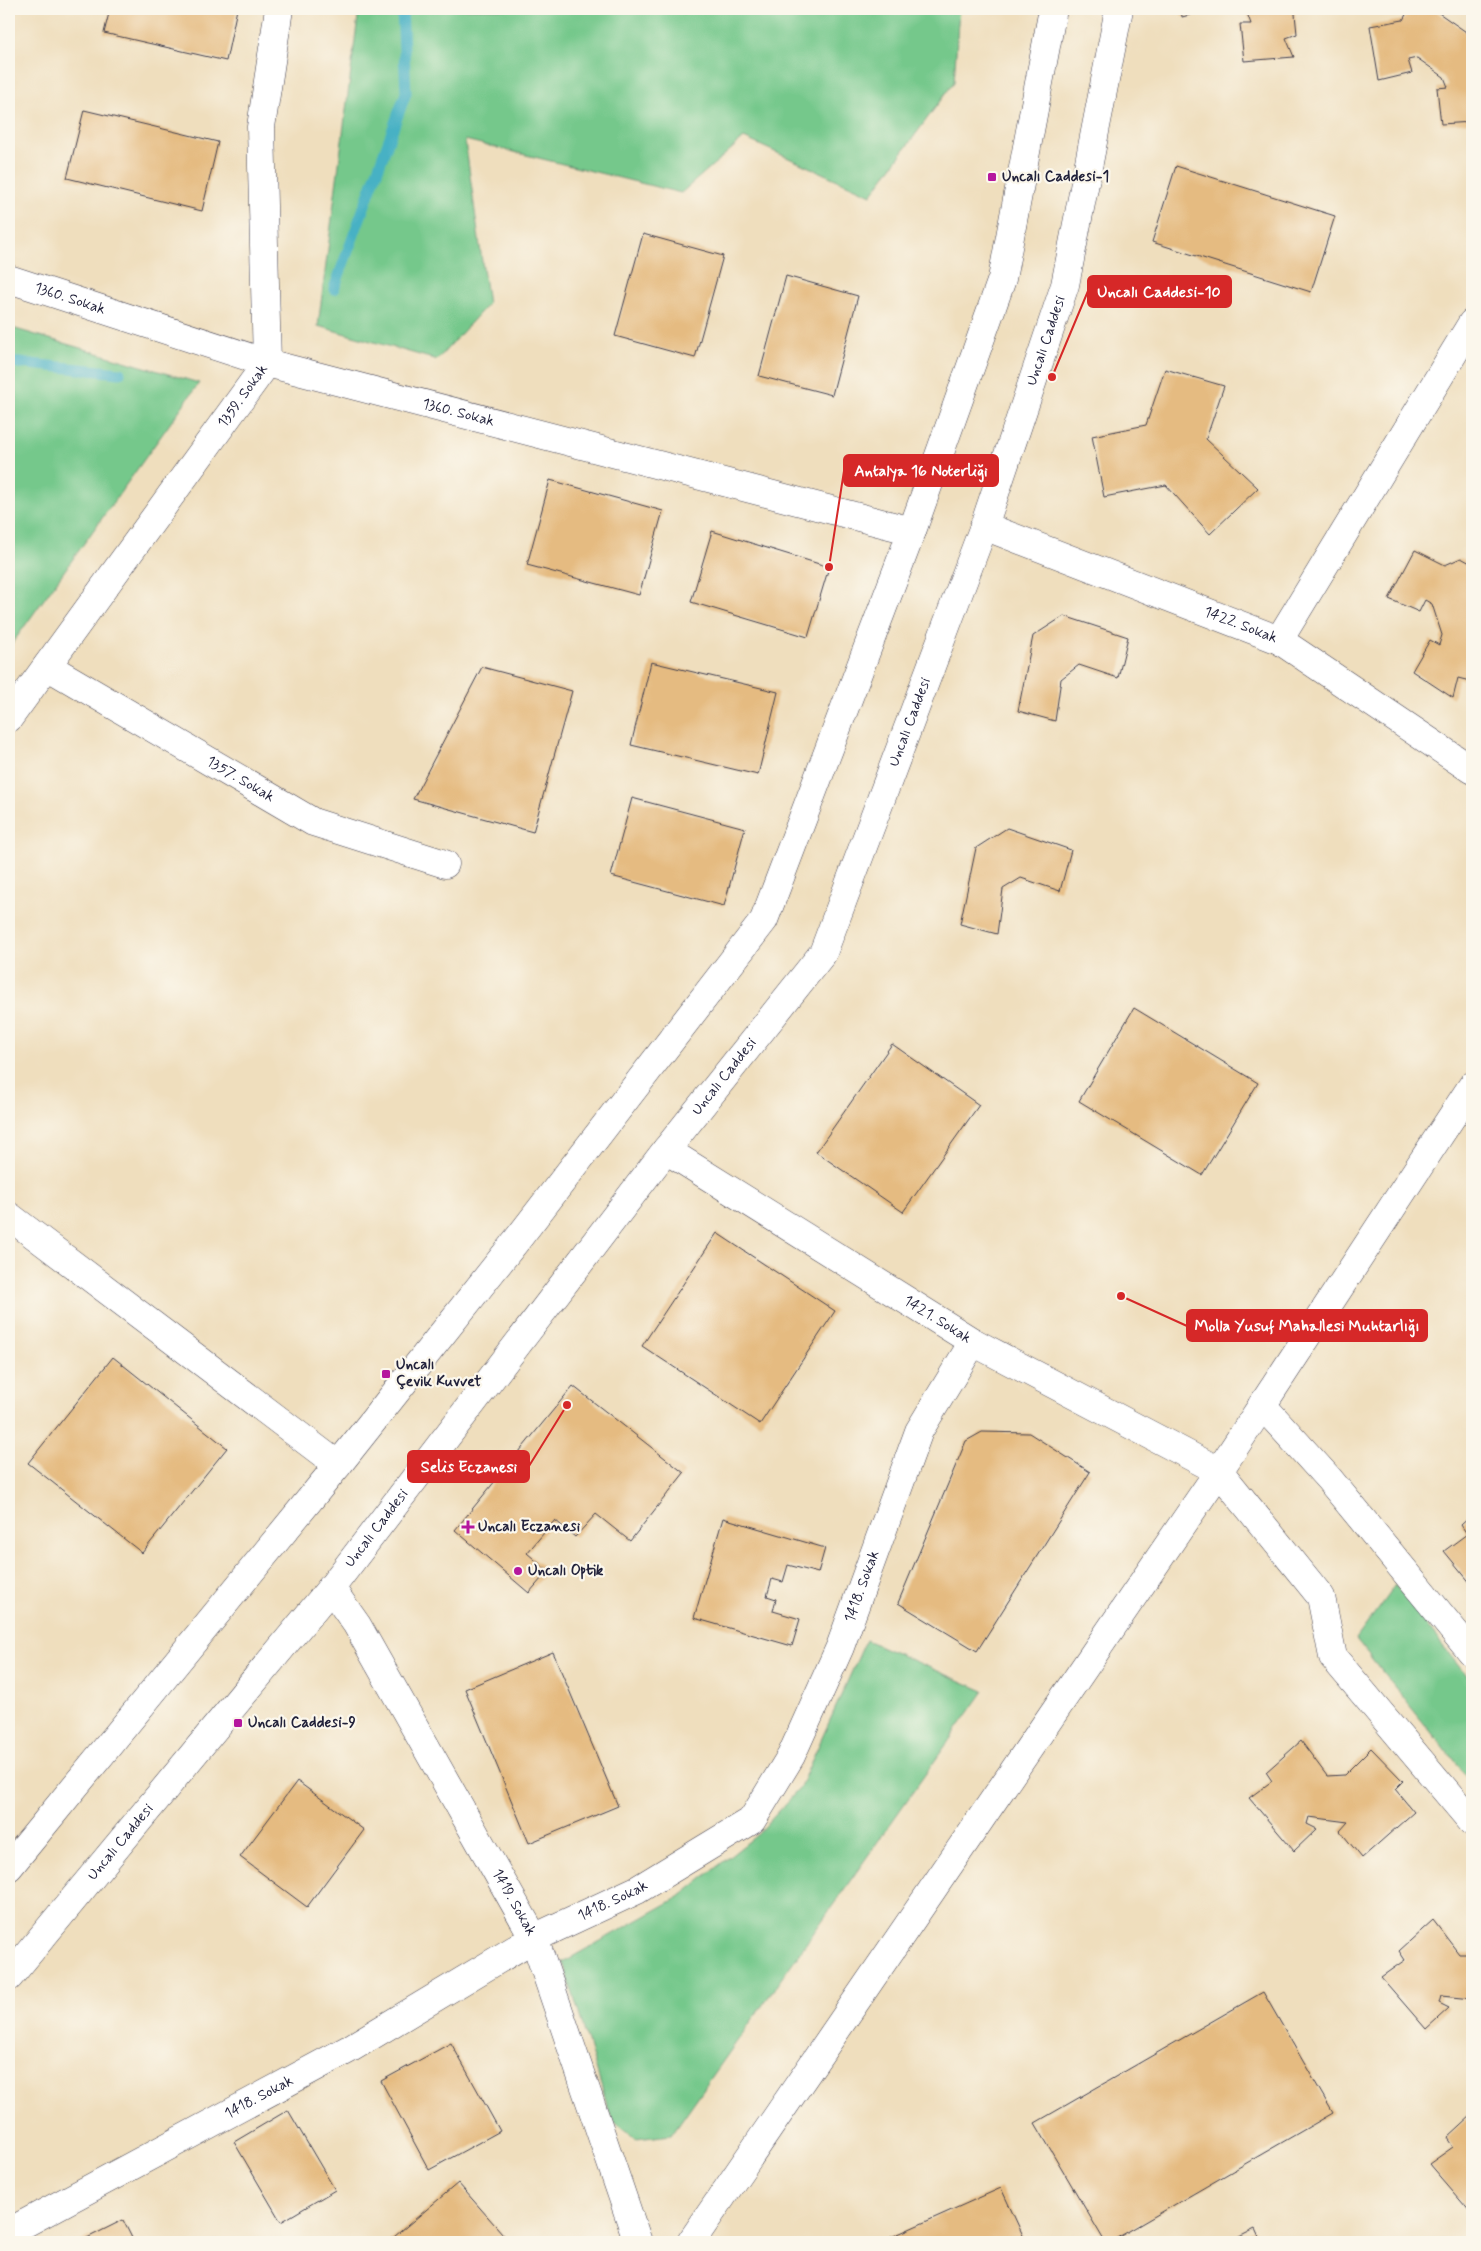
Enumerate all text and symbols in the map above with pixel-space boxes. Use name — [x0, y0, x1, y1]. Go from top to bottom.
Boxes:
place label: Uncalı Caddesi-1 — [1002, 167, 1109, 187]
marker: Uncalı Caddesi-1 — [986, 171, 998, 183]
callout: Uncalı Caddesi-10 — [1088, 276, 1231, 307]
street label: 1360. Sokak — [32, 278, 108, 320]
text: Uncalı Caddesi-10 — [1097, 282, 1221, 303]
street label: Uncalı Caddesi — [1022, 293, 1071, 388]
street label: 1359. Sokak — [213, 360, 273, 432]
street label: 1360. Sokak — [420, 394, 496, 432]
callout: Antalya 16 Noterliği — [844, 455, 998, 486]
text: Antalya 16 Noterliği — [854, 461, 988, 483]
street label: 1422. Sokak — [1201, 602, 1280, 648]
street label: Uncalı Caddesi — [884, 675, 936, 770]
street label: 1357. Sokak — [203, 752, 278, 807]
street label: Uncalı Caddesi — [687, 1034, 761, 1120]
street label: 1421. Sokak — [900, 1291, 975, 1348]
callout: Molla Yusuf Mahallesi Muhtarlığı — [1187, 1310, 1427, 1341]
text: Molla Yusuf Mahallesi Muhtarlığı — [1194, 1316, 1420, 1338]
place label: Uncalı Çevik Kuvvet — [396, 1355, 481, 1392]
marker: Uncalı Çevik Kuvvet — [380, 1368, 392, 1380]
callout: Selis Eczanesi — [408, 1451, 529, 1482]
text: Selis Eczanesi — [421, 1457, 518, 1478]
street label: Uncalı Caddesi — [340, 1485, 413, 1572]
place label: Uncalı Eczanesi — [478, 1517, 581, 1537]
marker: Uncalı Eczanesi — [462, 1521, 474, 1533]
street label: 1418. Sokak — [840, 1548, 884, 1625]
place label: Uncalı Optik — [528, 1561, 604, 1581]
marker: Uncalı Optik — [512, 1565, 524, 1577]
place label: Uncalı Caddesi-9 — [248, 1713, 356, 1733]
marker: Uncalı Caddesi-9 — [232, 1717, 244, 1729]
street label: Uncalı Caddesi — [83, 1800, 158, 1885]
street label: 1419. Sokak — [487, 1865, 541, 1940]
street label: 1418. Sokak — [575, 1876, 652, 1926]
street label: 1418. Sokak — [221, 2071, 297, 2124]

